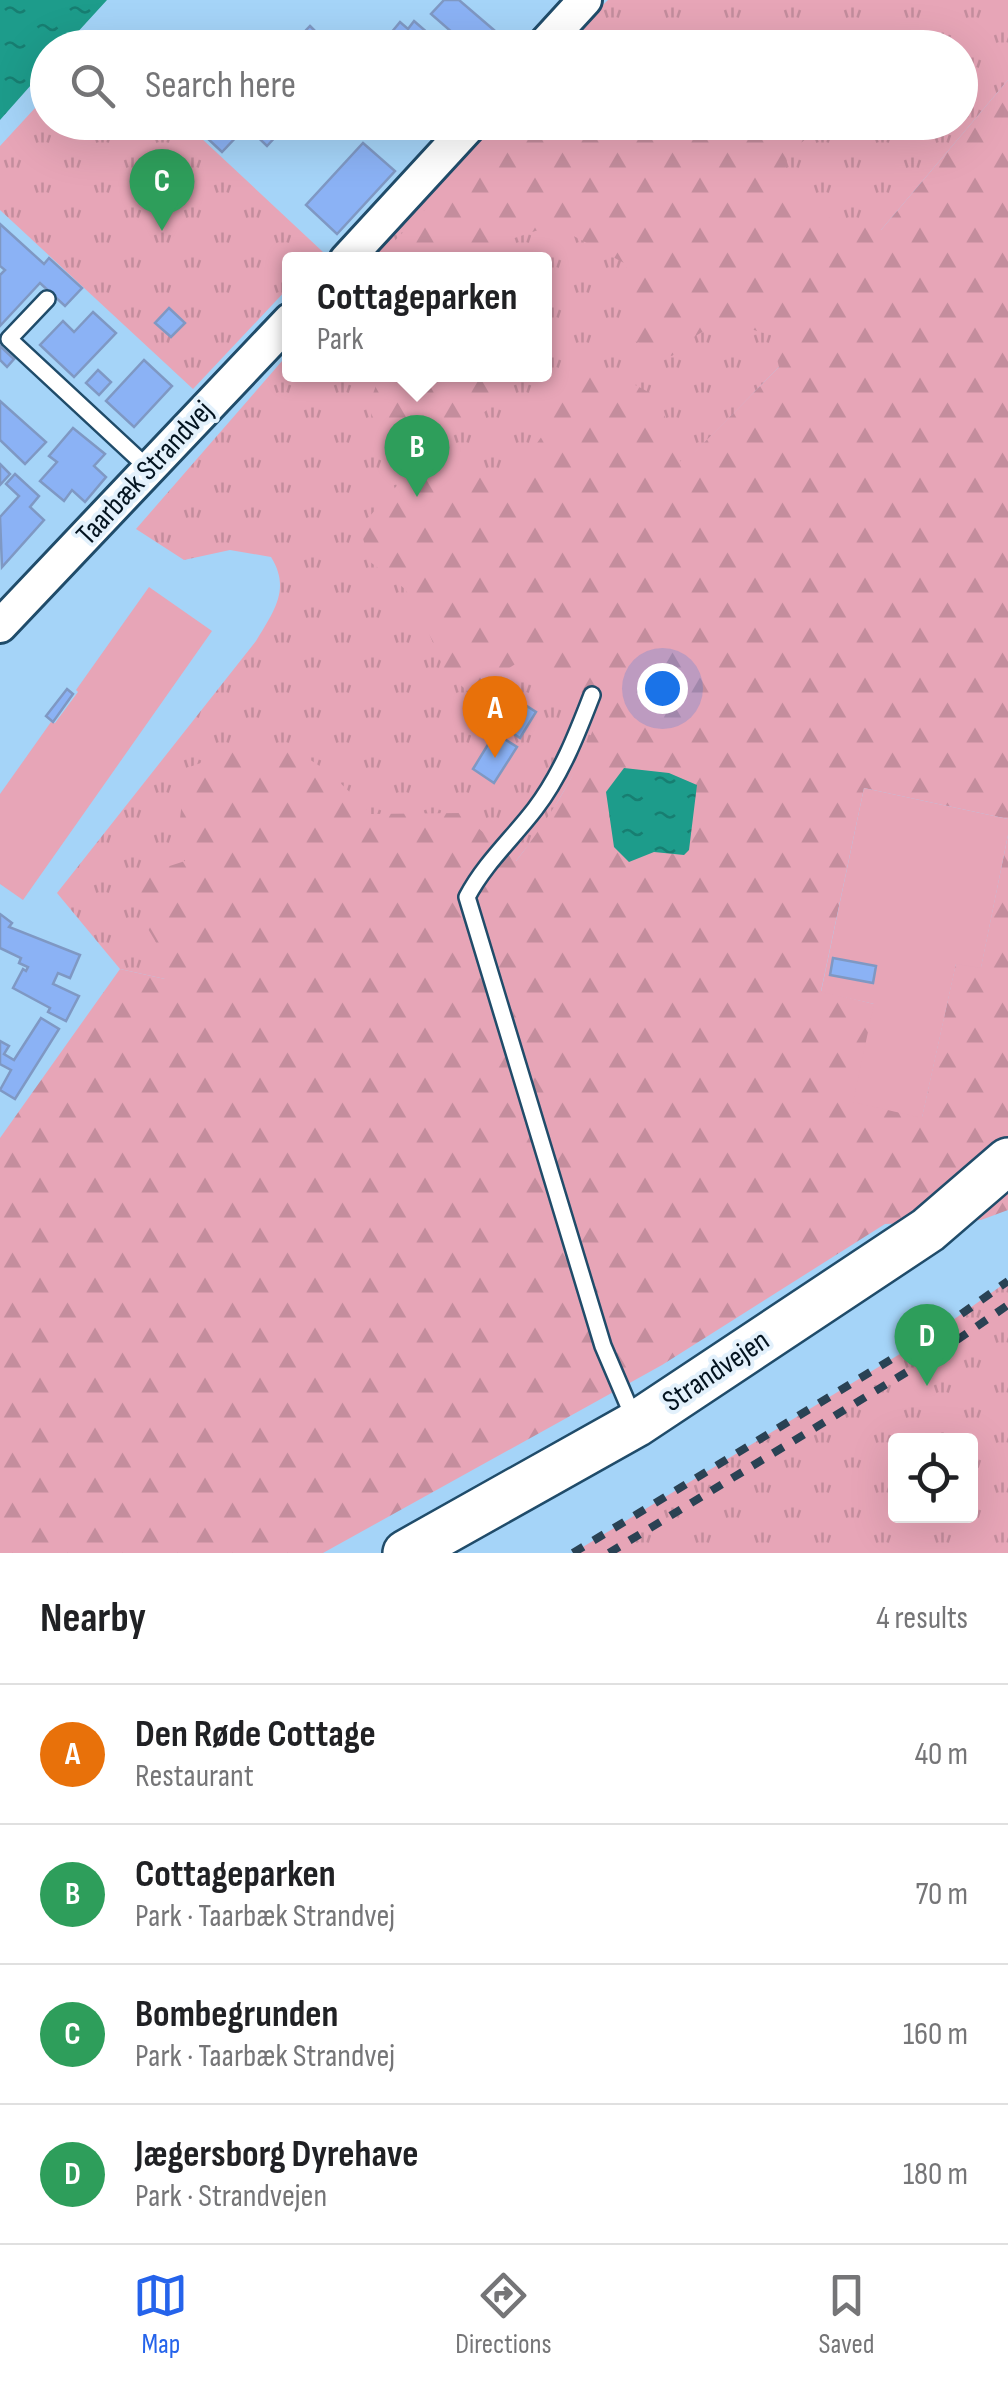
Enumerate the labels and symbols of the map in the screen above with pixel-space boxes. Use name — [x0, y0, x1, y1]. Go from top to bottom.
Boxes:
pin: C — [130, 148, 194, 231]
street label: Taarbæk Strandvej — [69, 393, 221, 553]
pin: B — [384, 414, 450, 497]
your location — [637, 663, 688, 714]
pin: A — [462, 676, 528, 758]
pin: D — [894, 1304, 960, 1386]
street label: Strandvejen — [656, 1322, 776, 1420]

